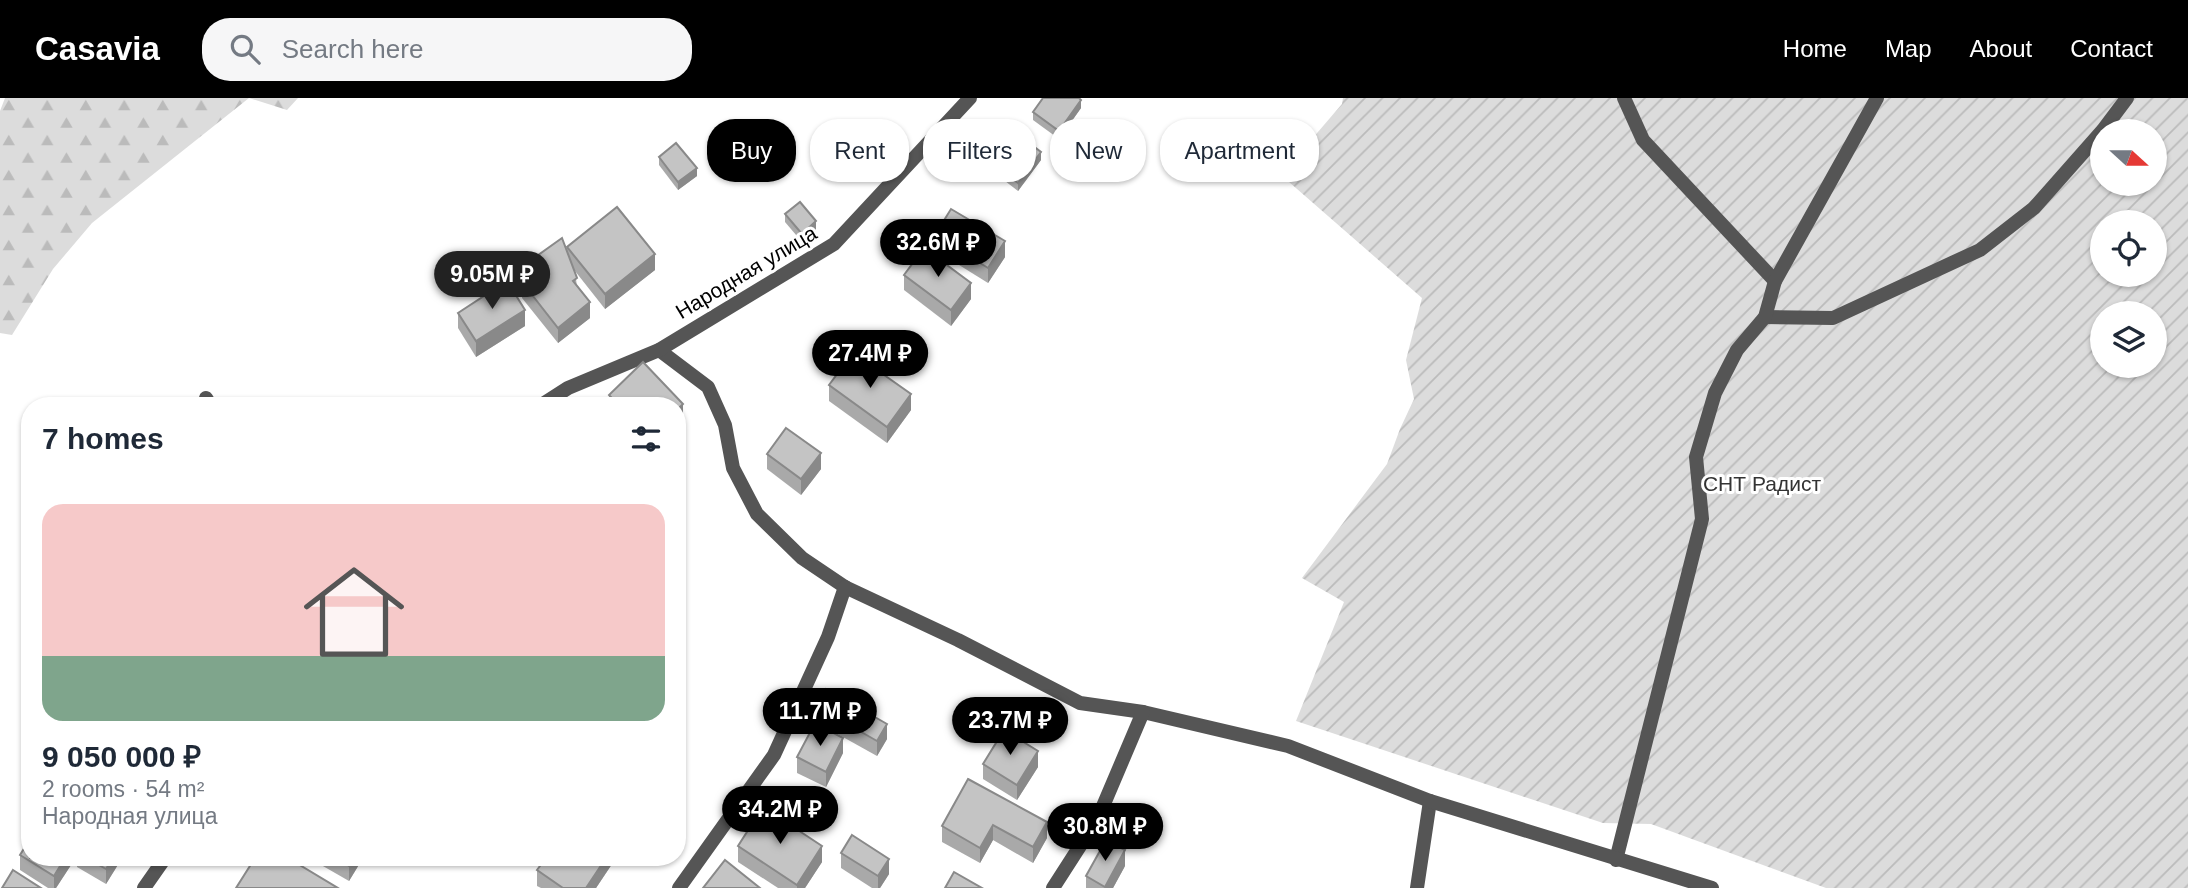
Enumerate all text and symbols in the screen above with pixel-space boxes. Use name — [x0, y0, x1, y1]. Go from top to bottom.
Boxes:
search box — [202, 18, 692, 81]
text: Casavia — [35, 30, 160, 67]
icon: search — [226, 30, 264, 68]
text: Search here — [282, 34, 423, 64]
text: Home — [1783, 35, 1847, 62]
text: Map — [1885, 35, 1932, 62]
text: About — [1970, 35, 2032, 62]
text: Contact — [2070, 35, 2153, 62]
chip: Buy — [707, 119, 796, 182]
chip: Rent — [810, 119, 909, 182]
chip: Filters — [923, 119, 1036, 182]
chip: New — [1050, 119, 1146, 182]
chip: Apartment — [1160, 119, 1319, 182]
north arrow — [2090, 119, 2166, 196]
map controls — [2090, 119, 2167, 378]
button: locate — [2090, 210, 2167, 287]
pin: 32.6M ₽ — [873, 220, 1003, 279]
street label: Народная улица — [671, 221, 821, 323]
text: 32.6M ₽ — [896, 229, 980, 255]
pin: 9.05M ₽ — [427, 252, 557, 311]
text: 9.05M ₽ — [450, 261, 534, 287]
button: layers — [2090, 301, 2167, 378]
pin: 27.4M ₽ — [805, 330, 935, 390]
text: 27.4M ₽ — [828, 340, 912, 366]
icon: filters — [627, 420, 665, 458]
text: 7 homes — [42, 422, 164, 455]
park label: СНТ Радист — [1703, 472, 1821, 495]
icon: home — [291, 549, 417, 675]
pin: 11.7M ₽ — [755, 688, 885, 748]
text: 11.7M ₽ — [779, 698, 861, 724]
pin: 23.7M ₽ — [945, 698, 1075, 757]
text: 23.7M ₽ — [968, 707, 1052, 733]
text: 9 050 000 ₽ — [42, 740, 201, 773]
text: 2 rooms · 54 m² — [42, 776, 204, 802]
pin: 34.2M ₽ — [715, 786, 845, 846]
text: 34.2M ₽ — [738, 796, 822, 822]
text: Народная улица — [42, 803, 217, 829]
pin: 30.8M ₽ — [1040, 804, 1170, 863]
text: 30.8M ₽ — [1063, 813, 1147, 839]

